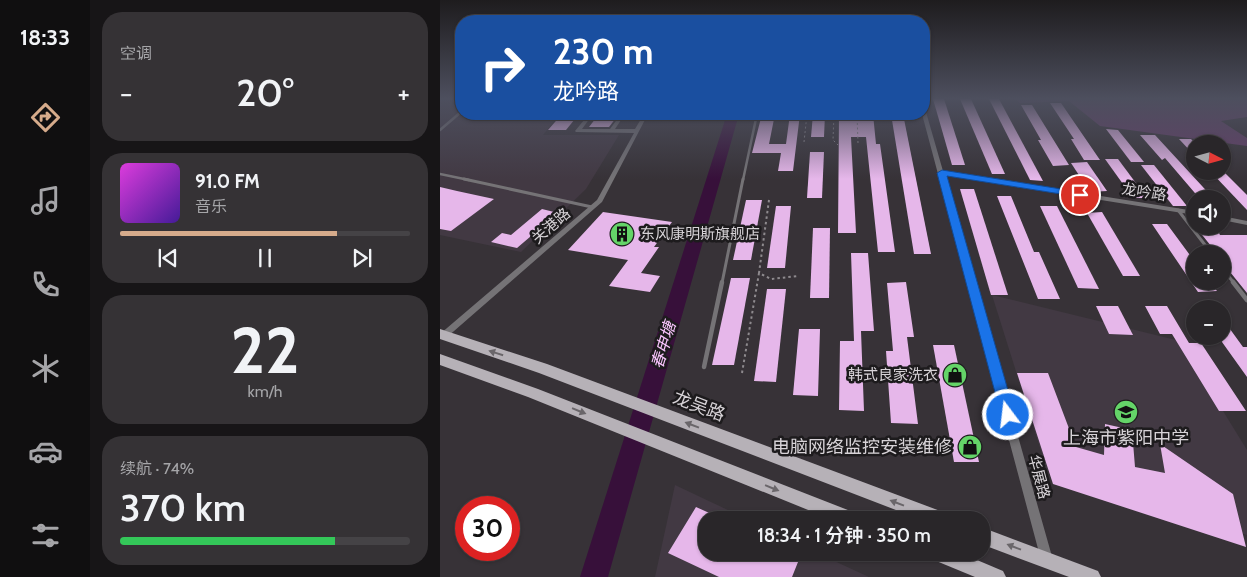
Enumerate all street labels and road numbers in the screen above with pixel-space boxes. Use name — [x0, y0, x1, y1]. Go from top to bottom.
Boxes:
street label: 龙吟路 — [1120, 180, 1168, 204]
street label: 关港路 — [528, 204, 574, 248]
street label: 龙吴路 — [670, 386, 728, 426]
street label: 华展路 — [1024, 453, 1054, 501]

